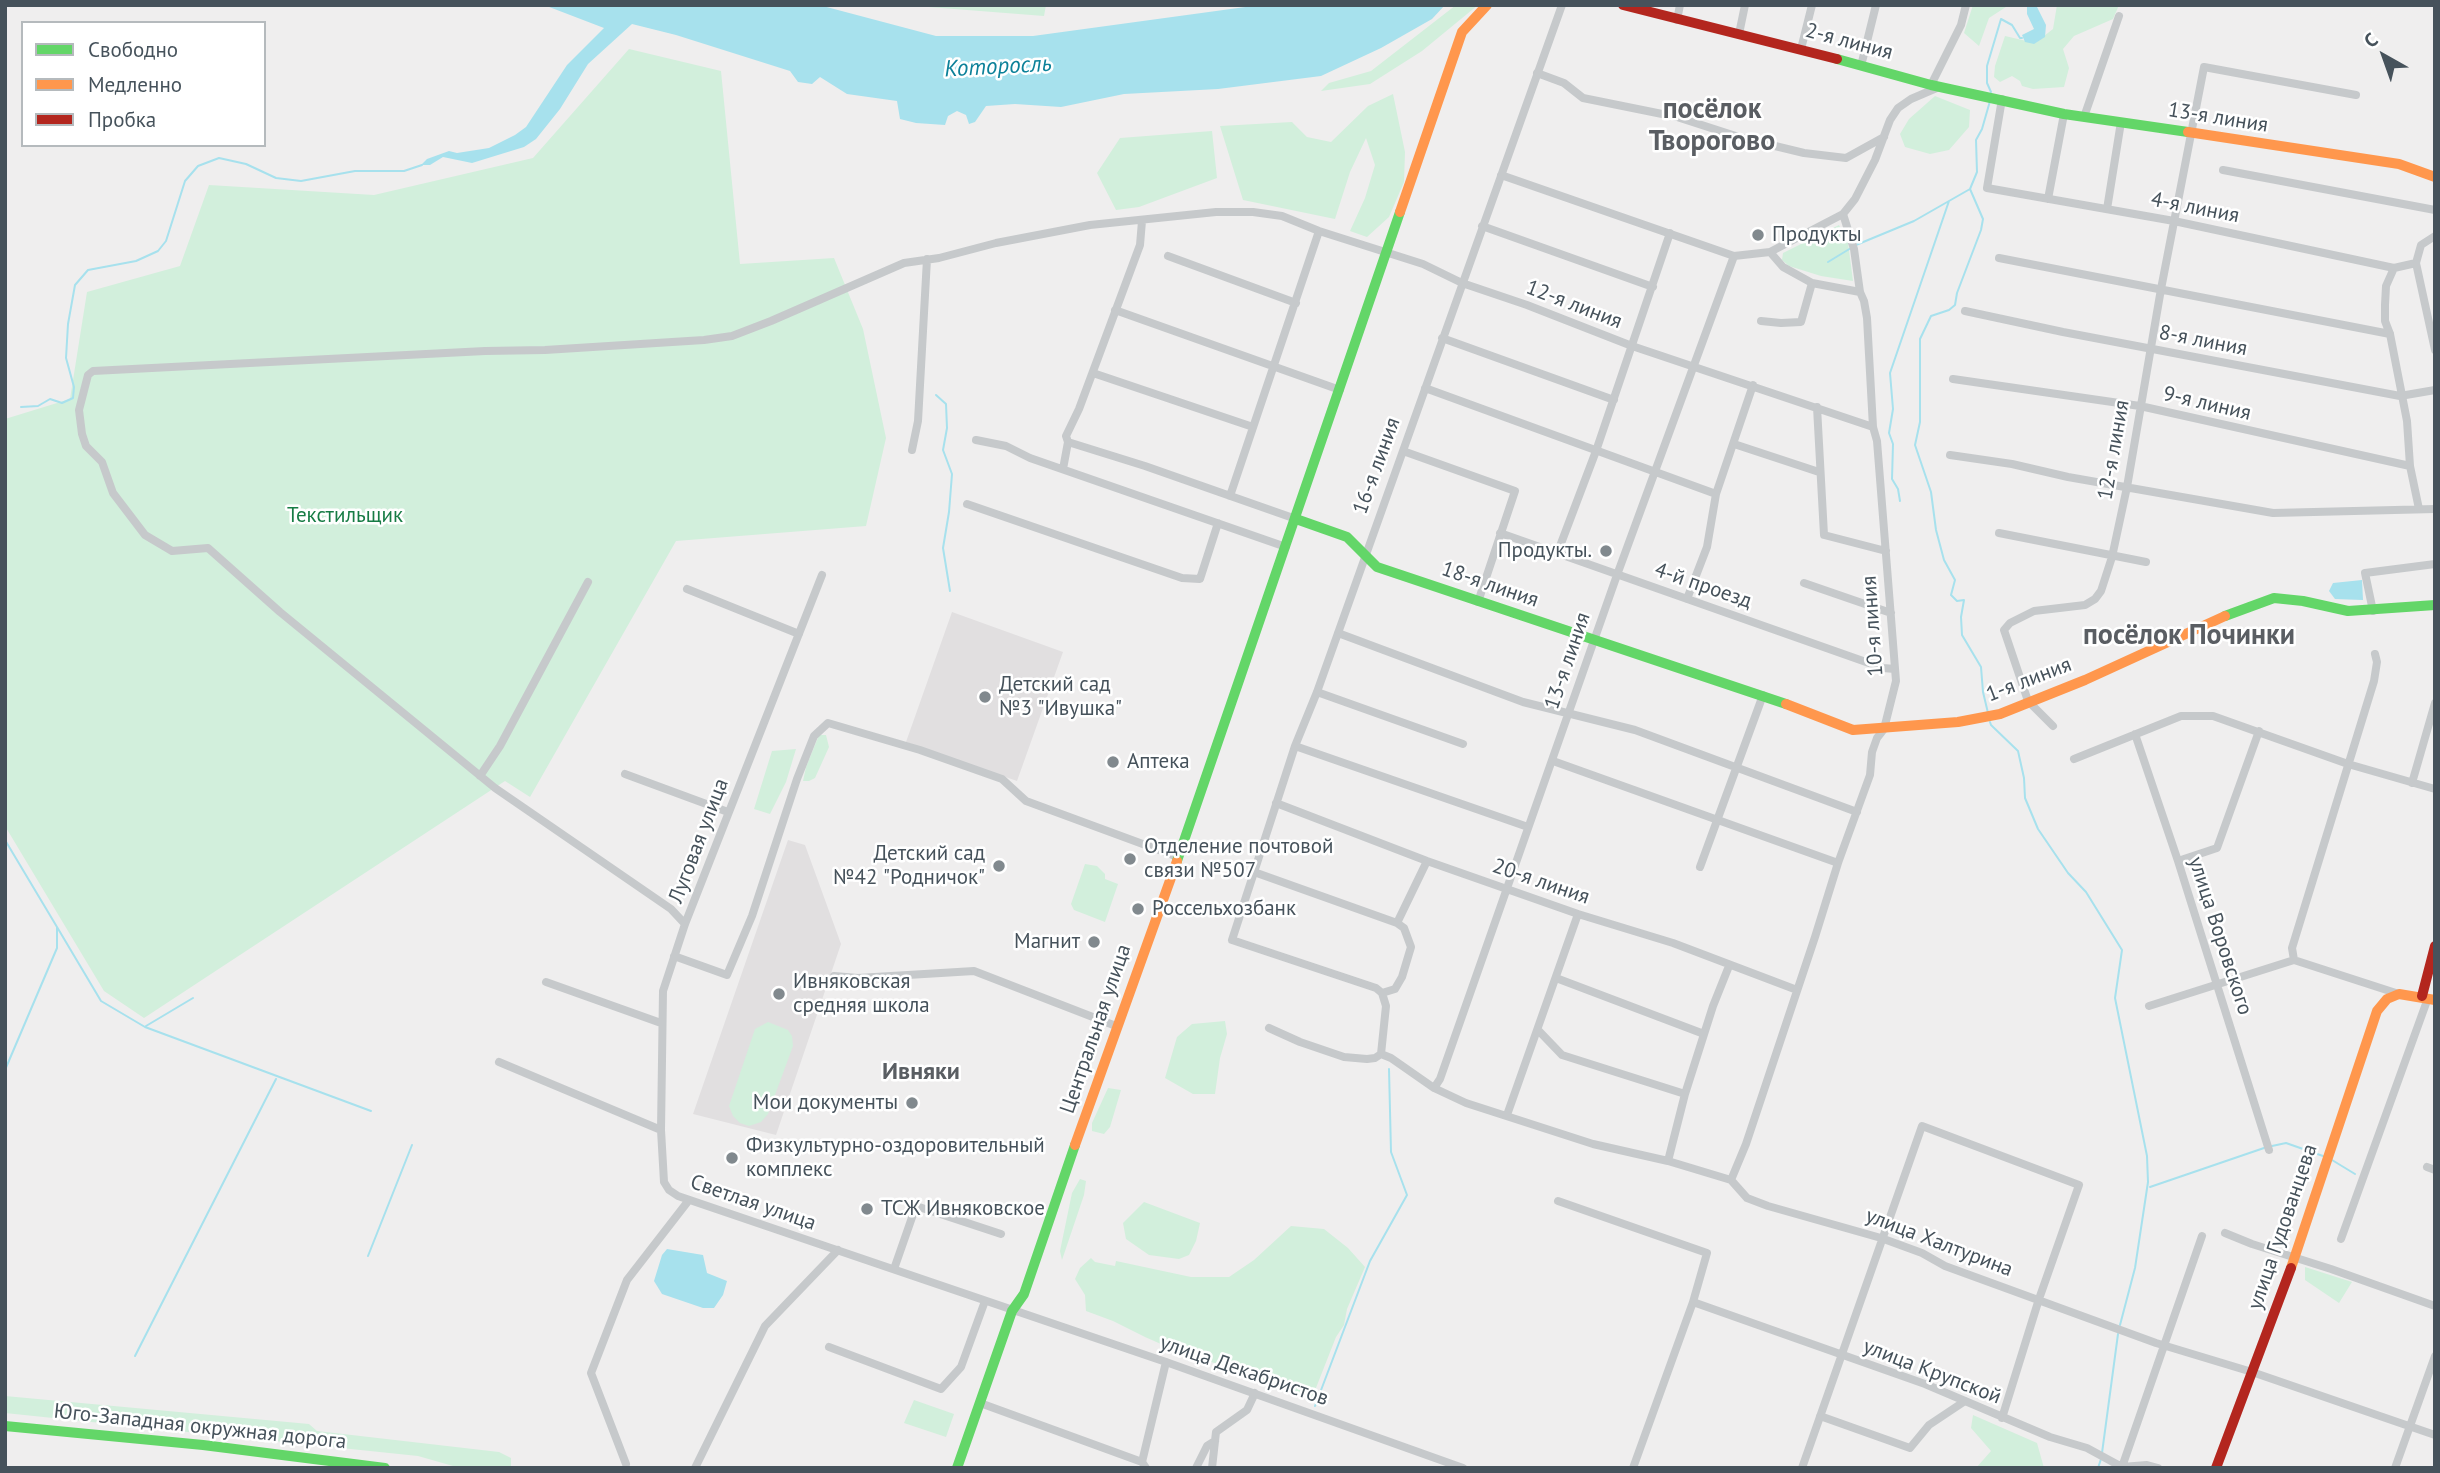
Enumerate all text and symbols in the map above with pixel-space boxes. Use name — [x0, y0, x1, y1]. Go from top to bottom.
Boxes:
street label: 2-я линия — [1803, 18, 1895, 66]
legend — [21, 21, 266, 147]
north arrow — [2349, 21, 2419, 91]
text: С — [2359, 27, 2382, 53]
text: Свободно — [88, 36, 178, 63]
water label: Которосль — [944, 50, 1052, 84]
text: Медленно — [88, 71, 182, 98]
district label: посёлок Творогово — [1649, 93, 1775, 159]
street label: 13-я линия — [2166, 98, 2270, 138]
text: Пробка — [88, 106, 156, 133]
street label: 4-я линия — [2149, 187, 2241, 229]
place label: Продукты — [1772, 222, 1862, 248]
marker: Продукты — [1750, 227, 1766, 243]
street label: 12-я линия — [1522, 275, 1626, 335]
street label: 8-я линия — [2157, 320, 2249, 362]
street label: 9-я линия — [2161, 382, 2253, 426]
street label: 12-я линия — [2093, 398, 2135, 502]
street label: 16-я линия — [1348, 414, 1406, 518]
park label: Текстильщик — [287, 503, 403, 529]
place label: Продукты. — [1498, 538, 1592, 564]
marker: Продукты. — [1598, 543, 1614, 559]
street label: 18-я линия — [1438, 557, 1542, 613]
street label: 4-й проезд — [1651, 558, 1755, 614]
street label: 10-я линия — [1857, 575, 1889, 677]
street label: 13-я линия — [1540, 609, 1596, 713]
district label: посёлок Починки — [2083, 619, 2295, 653]
street label: 1-я линия — [1983, 652, 2075, 708]
place label: Детский сад №3 "Ивушка" — [999, 672, 1122, 722]
marker: Детский сад №3 "Ивушка" — [977, 689, 993, 705]
place label: Аптека — [1127, 749, 1190, 775]
marker: Аптека — [1105, 754, 1121, 770]
street label: Луговая улица — [664, 775, 734, 907]
place label: Отделение почтовой связи №507 — [1144, 834, 1333, 884]
place label: Детский сад №42 "Родничок" — [833, 841, 985, 891]
marker: Отделение почтовой связи №507 — [1122, 851, 1138, 867]
street label: 20-я линия — [1489, 854, 1593, 910]
street label: улица Воровского — [2183, 854, 2257, 1018]
marker: Детский сад №42 "Родничок" — [991, 858, 1007, 874]
place label: Россельхозбанк — [1152, 896, 1296, 922]
marker: Россельхозбанк — [1130, 901, 1146, 917]
place label: Магнит — [1014, 929, 1080, 955]
marker: Магнит — [1086, 934, 1102, 950]
street label: Центральная улица — [1055, 941, 1137, 1117]
place label: Ивняковская средняя школа — [793, 969, 930, 1019]
marker: Ивняковская средняя школа — [771, 986, 787, 1002]
district label: Ивняки — [882, 1058, 960, 1086]
place label: Мои документы — [753, 1090, 898, 1116]
marker: Мои документы — [904, 1095, 920, 1111]
place label: Физкультурно-оздоровительный комплекс — [746, 1133, 1045, 1183]
street label: улица Гудованцева — [2243, 1141, 2323, 1313]
marker: Физкультурно-оздоровительный комплекс — [724, 1150, 740, 1166]
street label: Светлая улица — [687, 1170, 819, 1236]
place label: ТСЖ Ивняковское — [881, 1196, 1045, 1222]
marker: ТСЖ Ивняковское — [859, 1201, 875, 1217]
street label: улица Халтурина — [1862, 1203, 2016, 1283]
street label: улица Декабристов — [1156, 1330, 1332, 1412]
street label: улица Крупской — [1859, 1334, 2005, 1410]
street label: Юго-Западная окружная дорога — [53, 1399, 347, 1455]

